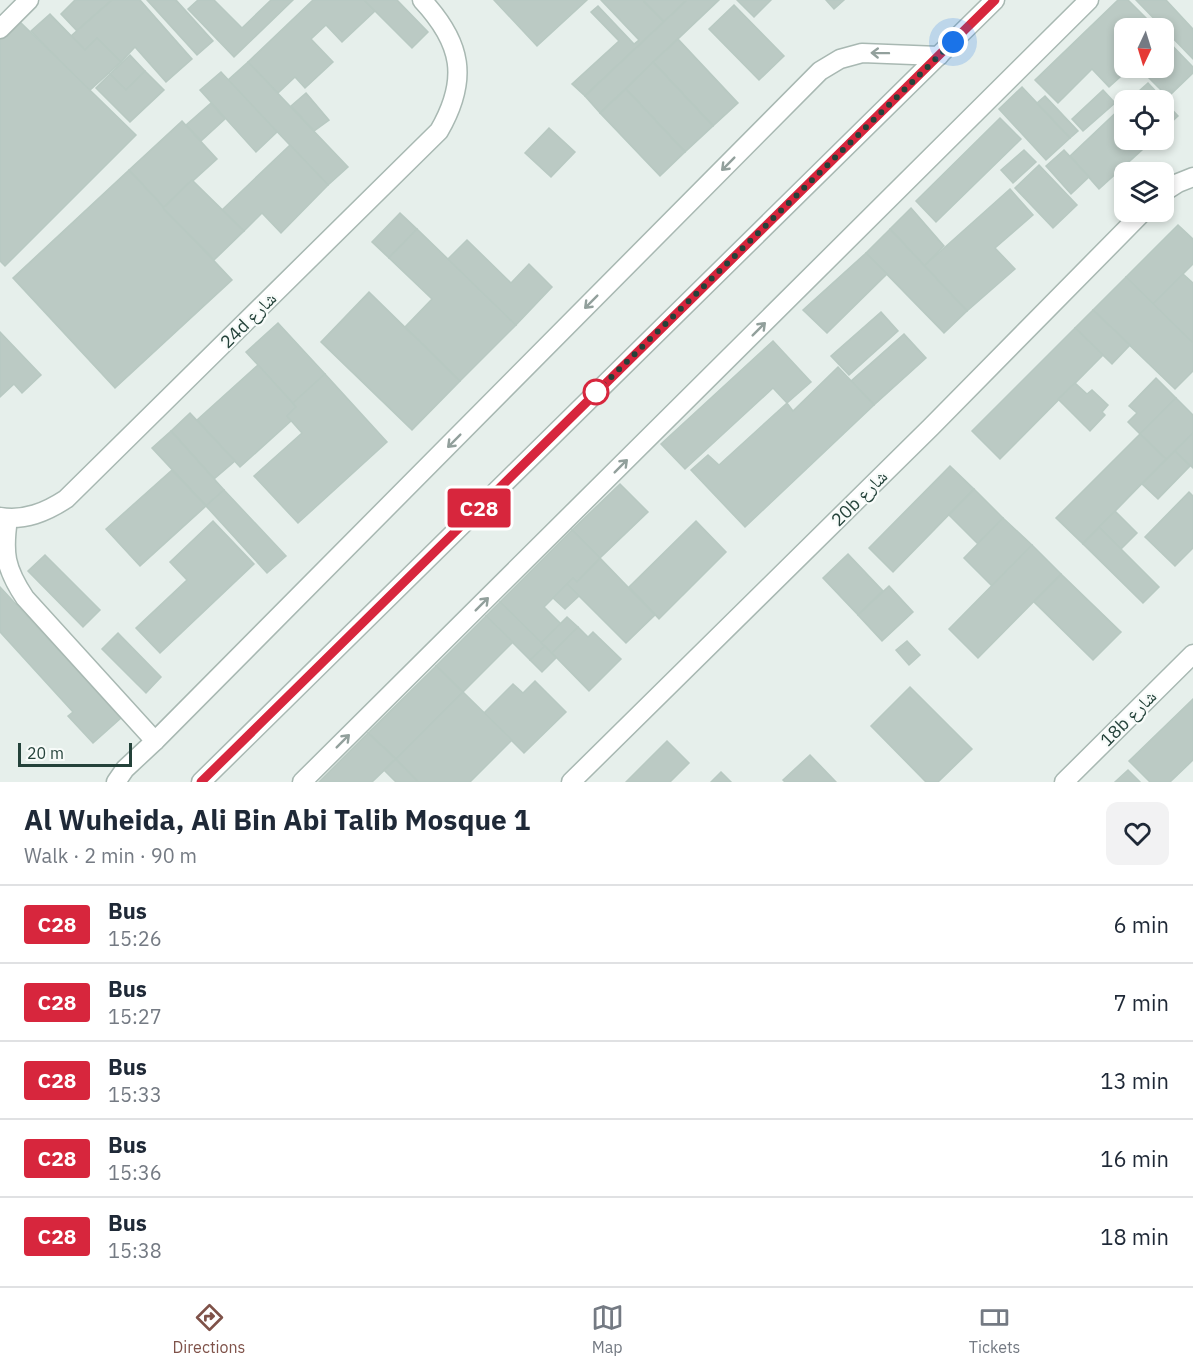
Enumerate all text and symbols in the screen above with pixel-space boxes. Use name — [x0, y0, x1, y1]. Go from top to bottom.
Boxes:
north arrow — [1114, 18, 1174, 78]
map controls — [1114, 18, 1174, 222]
your location — [938, 27, 968, 57]
one-way arrow — [871, 47, 891, 59]
button: locate — [1114, 90, 1174, 150]
one-way arrow — [721, 157, 736, 172]
button: layers — [1114, 162, 1174, 222]
street label: 24d شارع — [215, 287, 281, 353]
one-way arrow — [584, 295, 598, 310]
one-way arrow — [751, 322, 766, 336]
unlabelled marker — [583, 379, 609, 405]
one-way arrow — [446, 433, 461, 448]
one-way arrow — [613, 459, 628, 474]
street label: 20b شارع — [826, 465, 892, 531]
line badge: C28 — [444, 488, 514, 528]
text: C28 — [460, 494, 498, 522]
one-way arrow — [475, 596, 489, 611]
street label: 18b شارع — [1095, 685, 1161, 751]
one-way arrow — [336, 733, 351, 748]
scale bar — [18, 740, 132, 768]
text: 20 m — [27, 743, 64, 763]
text: Al Wuheida, Ali Bin Abi Talib Mosque 1 — [24, 801, 530, 838]
button: heart — [1106, 802, 1169, 865]
text: Walk · 2 min · 90 m — [24, 842, 197, 869]
text: Bus — [108, 896, 147, 925]
text: C28 — [38, 910, 76, 938]
text: 6 min — [1113, 910, 1169, 939]
text: 15:26 — [108, 925, 162, 952]
text: Bus — [108, 974, 147, 1003]
text: C28 — [38, 988, 76, 1016]
text: 7 min — [1113, 988, 1169, 1017]
text: 15:27 — [108, 1003, 162, 1030]
text: Bus — [108, 1052, 147, 1081]
text: C28 — [38, 1066, 76, 1094]
text: 13 min — [1100, 1066, 1169, 1095]
text: 15:33 — [108, 1081, 162, 1108]
text: Bus — [108, 1130, 147, 1159]
text: C28 — [38, 1144, 76, 1172]
text: 16 min — [1100, 1144, 1169, 1173]
text: 15:36 — [108, 1159, 162, 1186]
text: Bus — [108, 1208, 147, 1237]
text: C28 — [38, 1222, 76, 1250]
text: 18 min — [1100, 1222, 1169, 1251]
text: 15:38 — [108, 1237, 162, 1264]
tab: Directions — [173, 1301, 245, 1357]
tab: Map — [591, 1301, 624, 1357]
tab: Tickets — [969, 1301, 1020, 1357]

